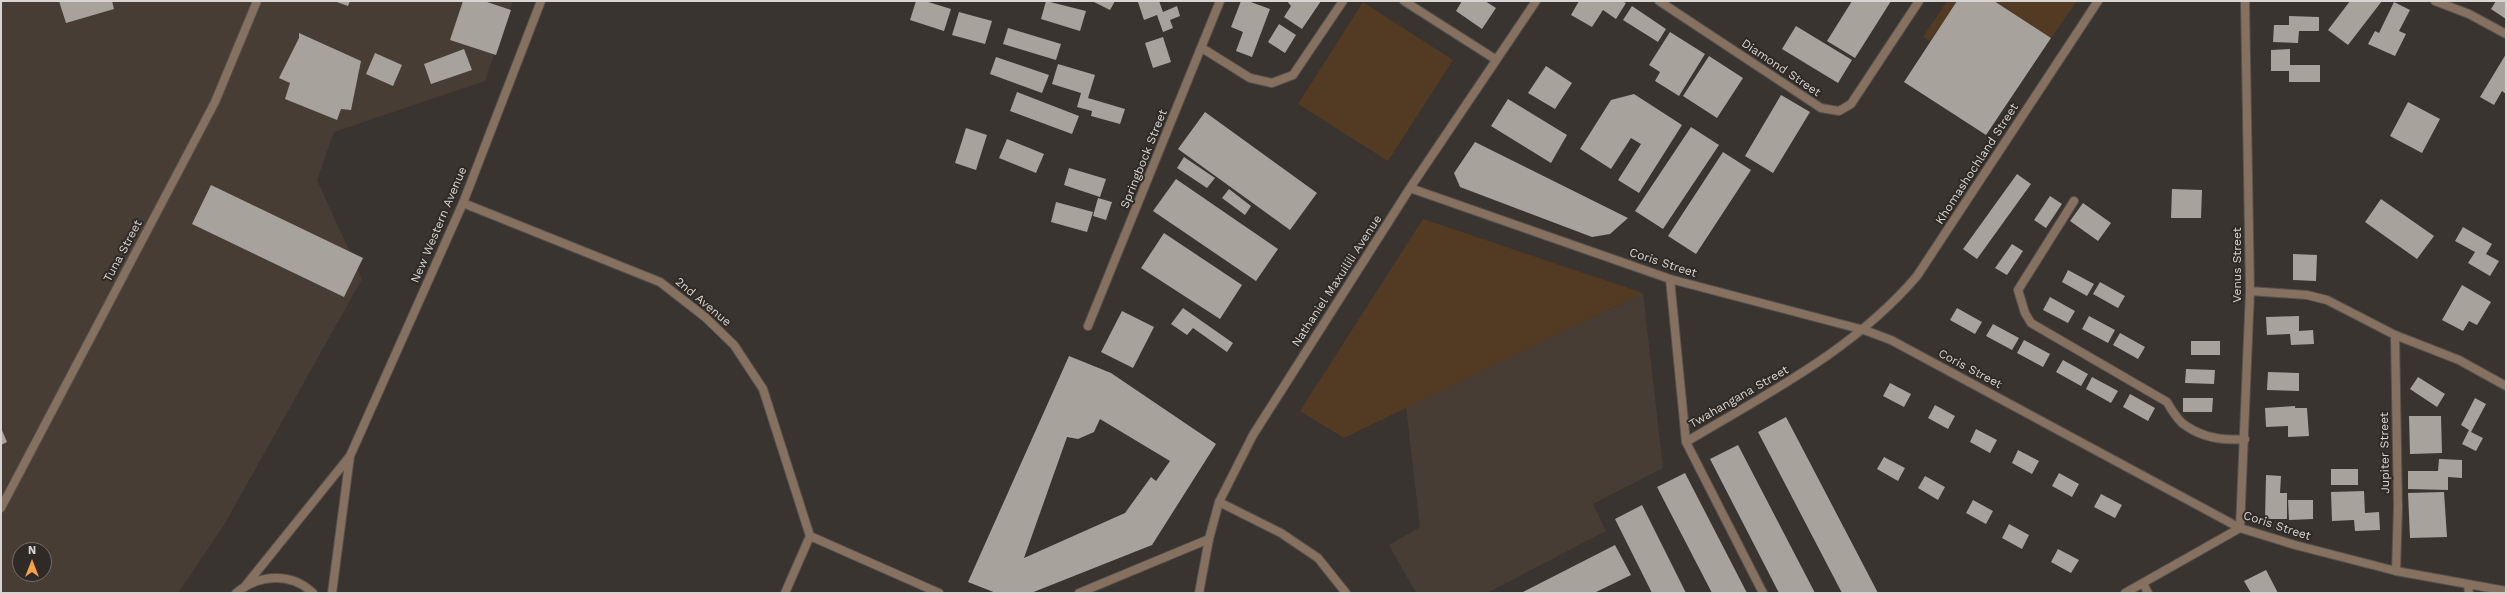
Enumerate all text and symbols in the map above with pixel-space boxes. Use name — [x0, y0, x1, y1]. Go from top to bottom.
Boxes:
street label: Diamond Street — [1739, 36, 1823, 100]
street label: Khomashochland Street — [1932, 101, 2022, 227]
street label: Springbock Street — [1118, 107, 1170, 211]
street label: New Western Avenue — [408, 165, 470, 285]
street label: Nathaniel Maxuilili Avenue — [1289, 212, 1385, 350]
street label: Tuna Street — [101, 217, 145, 285]
street label: Venus Street — [2230, 227, 2244, 303]
street label: Coris Street — [1627, 245, 1699, 281]
street label: 2nd Avenue — [672, 274, 734, 330]
street label: Coris Street — [1936, 346, 2004, 392]
street label: Twahangana Street — [1687, 363, 1791, 431]
street label: Jupiter Street — [2377, 412, 2393, 494]
street label: Coris Street — [2241, 508, 2313, 544]
north arrow — [12, 542, 52, 582]
text: N — [28, 544, 36, 557]

